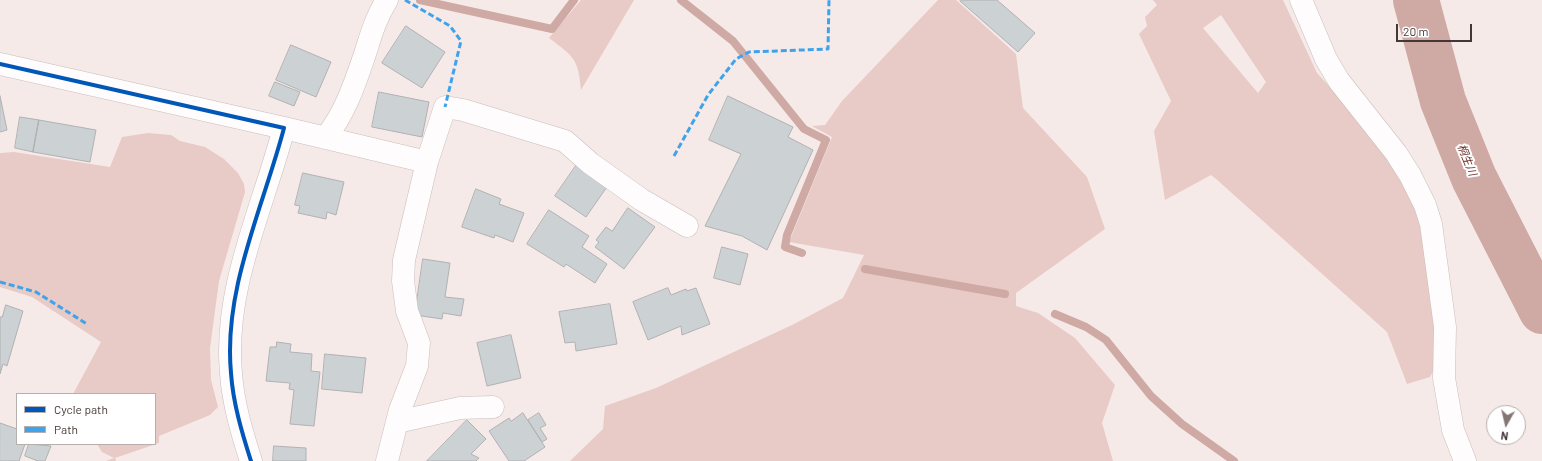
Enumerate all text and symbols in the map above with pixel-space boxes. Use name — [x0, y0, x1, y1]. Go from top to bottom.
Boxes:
scale bar — [1398, 16, 1474, 42]
text: 20 m — [1403, 24, 1429, 38]
water label: 桐生川 — [1455, 142, 1479, 178]
legend — [16, 393, 156, 445]
text: Cycle path — [54, 402, 108, 416]
north arrow — [1486, 405, 1526, 445]
text: Path — [54, 422, 78, 436]
text: N — [1500, 429, 1509, 443]

